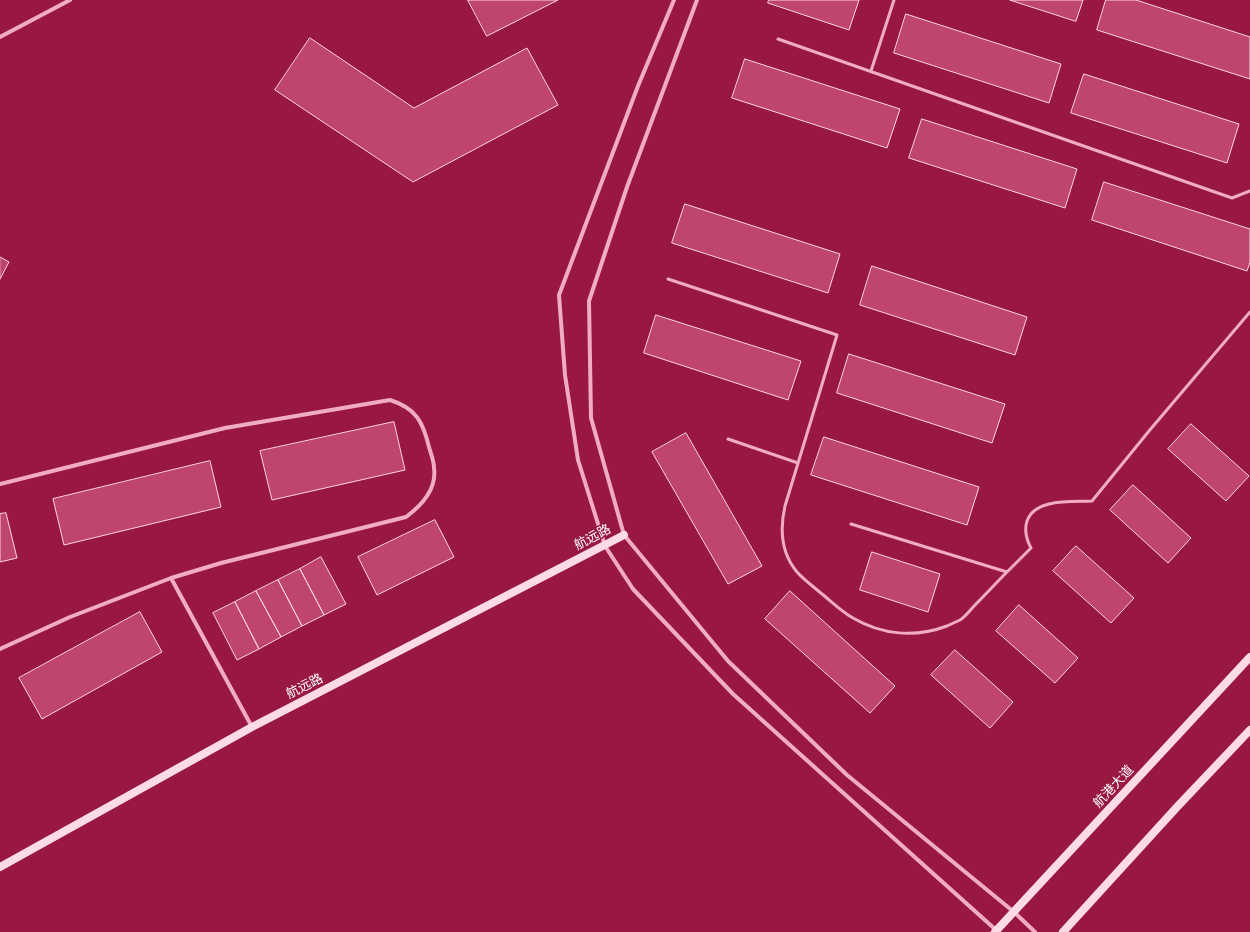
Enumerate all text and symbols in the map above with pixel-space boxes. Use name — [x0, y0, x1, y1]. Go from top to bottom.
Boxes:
street label: 航远路 — [572, 522, 614, 554]
street label: 航远路 — [284, 671, 326, 703]
street label: 航港大道 — [1091, 763, 1137, 811]

